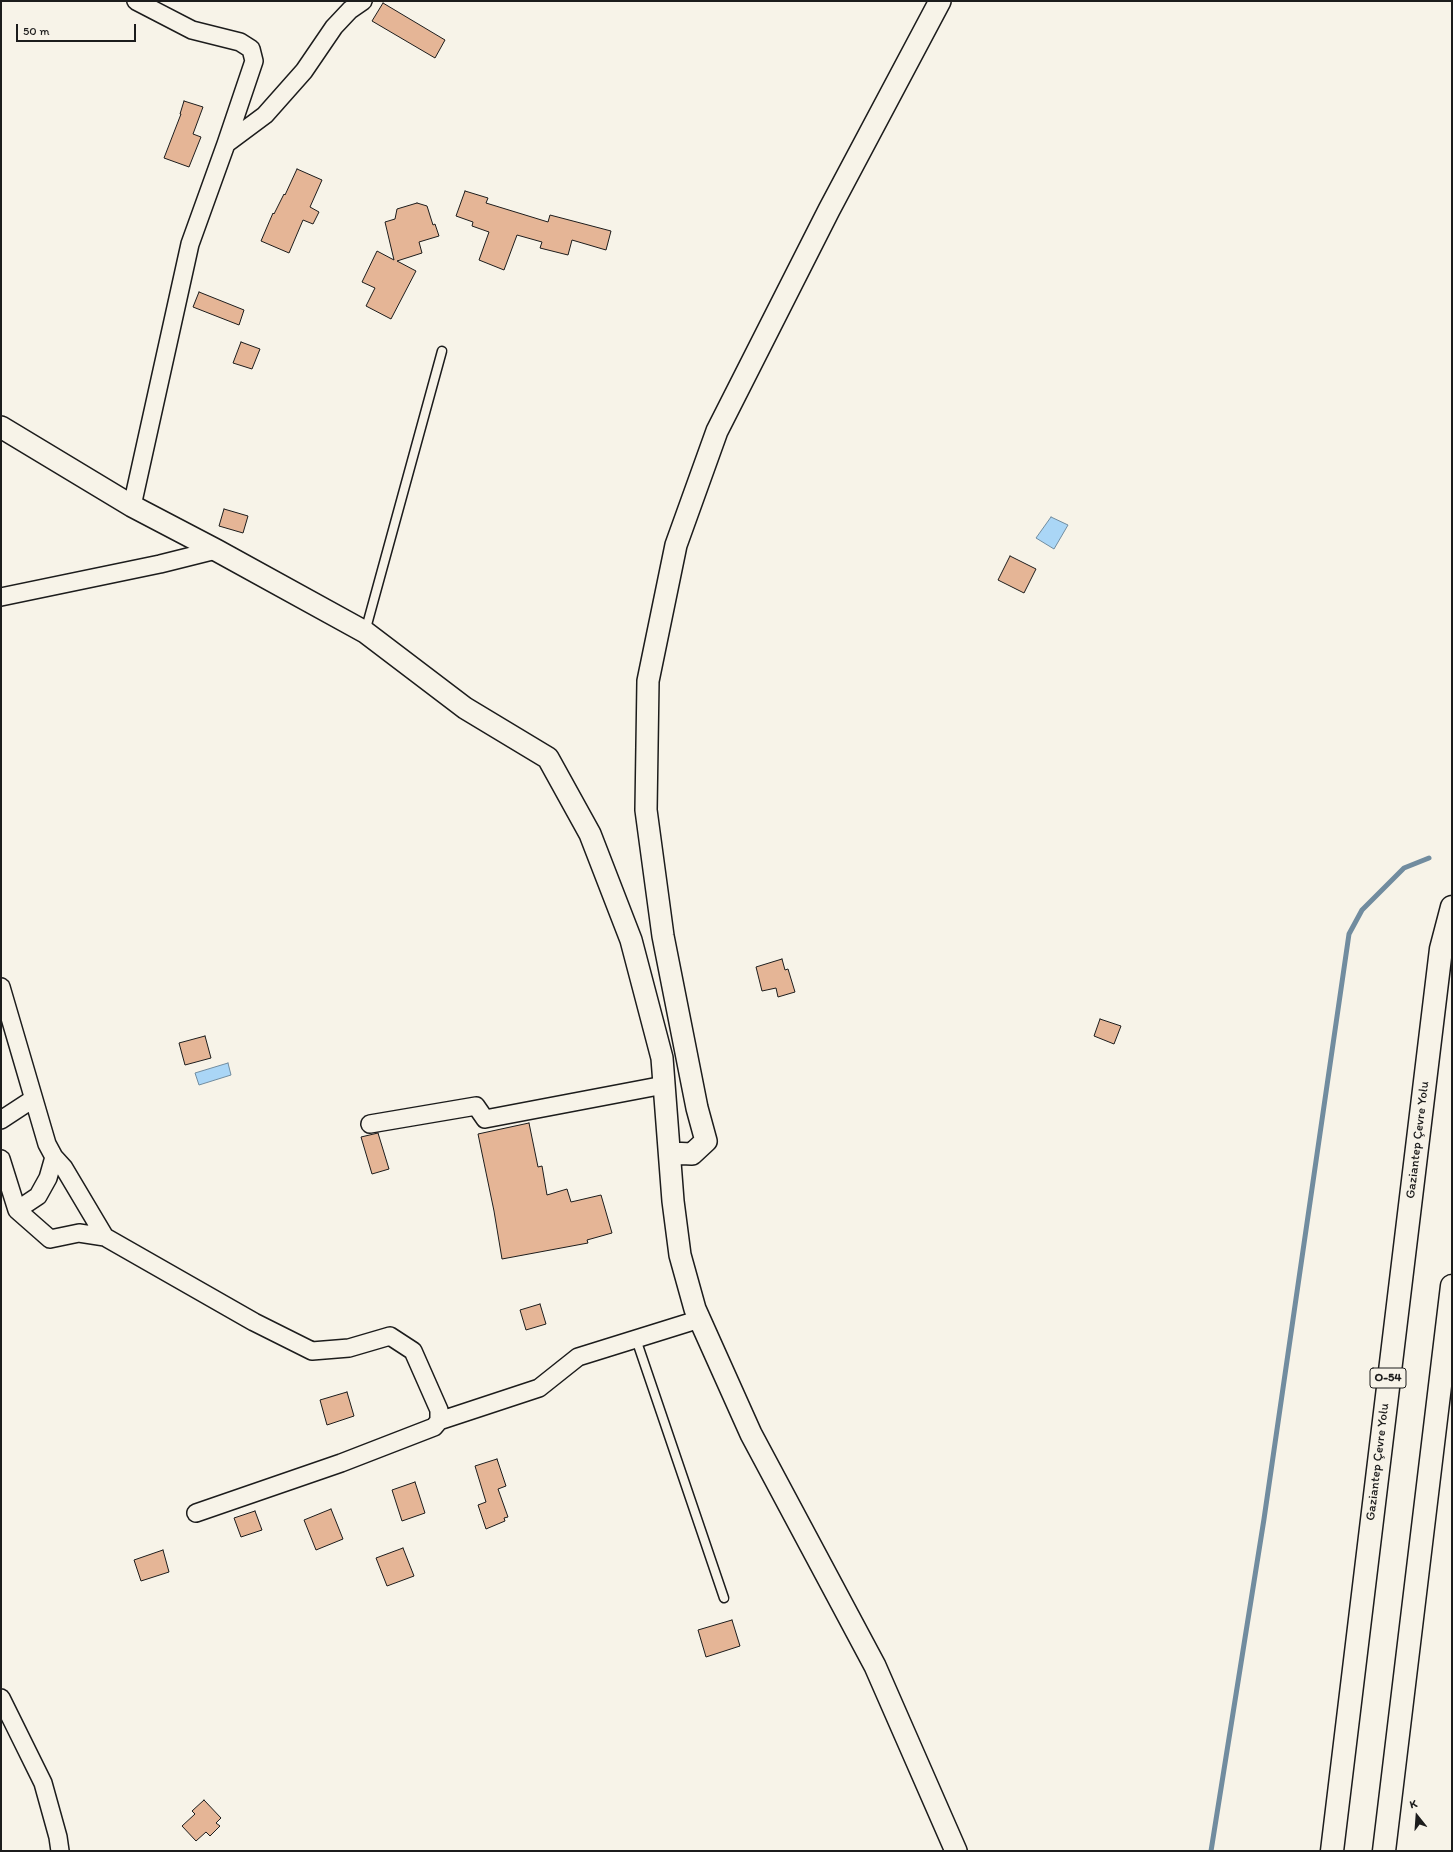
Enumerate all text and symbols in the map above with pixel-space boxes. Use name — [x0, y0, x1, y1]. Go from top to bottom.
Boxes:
scale bar — [18, 16, 138, 42]
text: 50 m — [23, 24, 49, 38]
street label: Gaziantep Çevre Yolu — [1403, 1080, 1433, 1200]
road number: O-54 — [1370, 1368, 1406, 1388]
street label: Gaziantep Çevre Yolu — [1363, 1402, 1393, 1522]
north arrow — [1397, 1796, 1437, 1836]
text: K — [1408, 1797, 1419, 1811]

